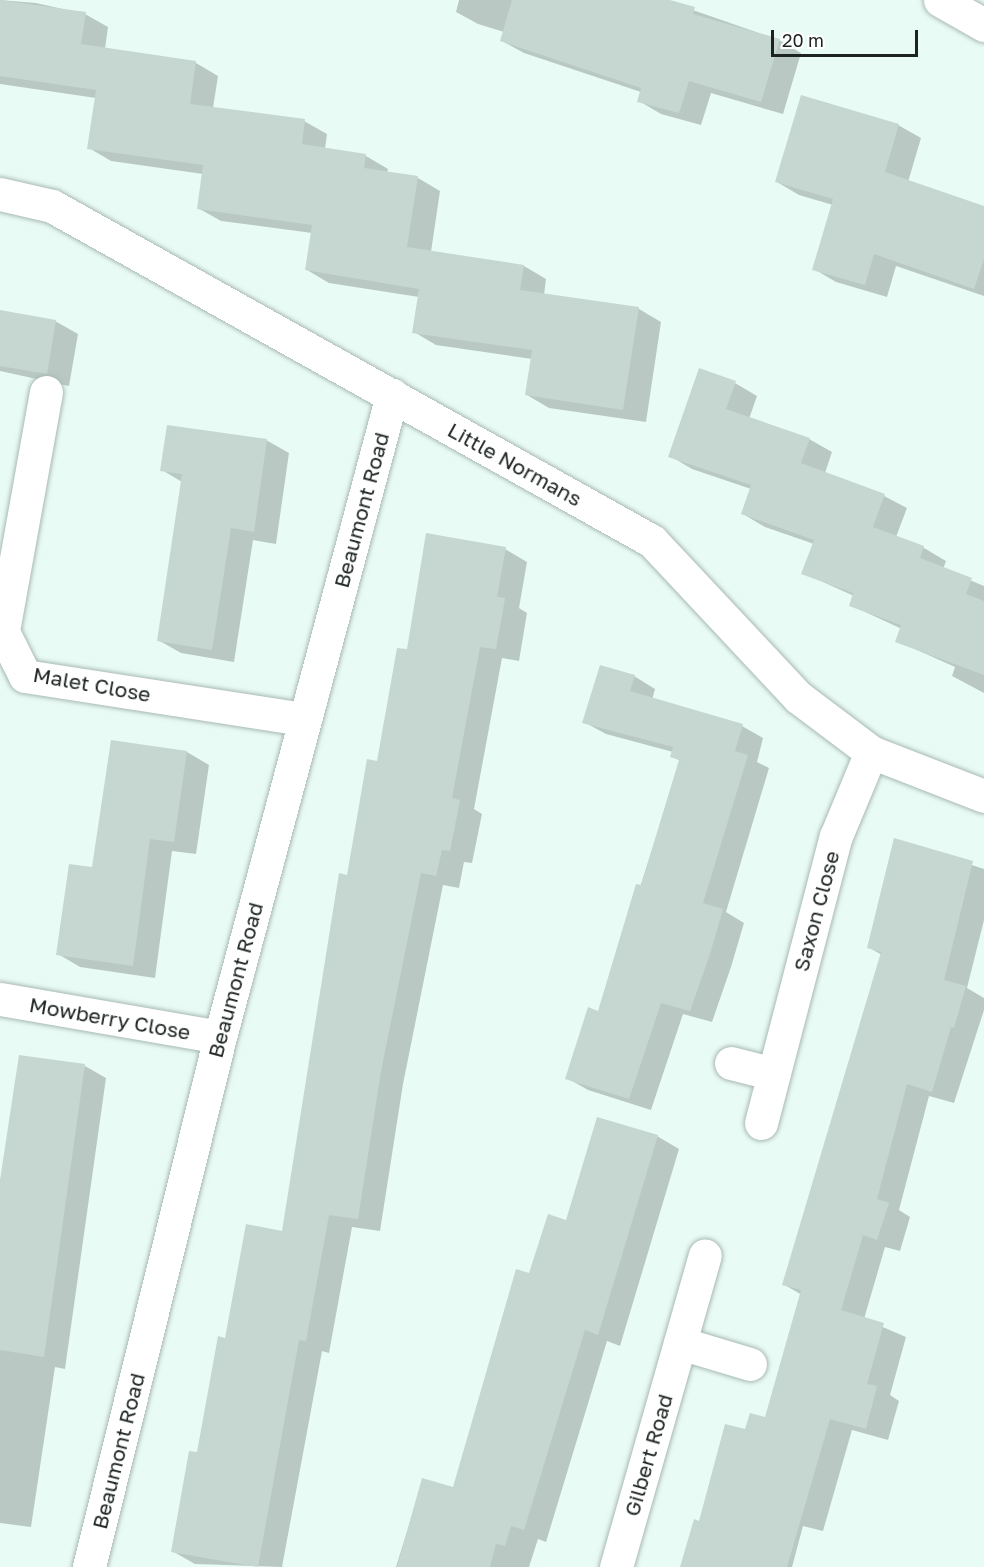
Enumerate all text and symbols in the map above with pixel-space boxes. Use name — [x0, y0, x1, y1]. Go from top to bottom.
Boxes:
scale bar — [774, 18, 921, 56]
text: 20 m — [782, 29, 824, 51]
street label: Little Normans — [444, 417, 586, 511]
street label: Beaumont Road — [328, 430, 394, 590]
street label: Malet Close — [31, 661, 153, 707]
street label: Saxon Close — [788, 848, 844, 974]
street label: Beaumont Road — [202, 900, 268, 1060]
street label: Mowberry Close — [27, 991, 193, 1045]
street label: Beaumont Road — [86, 1370, 150, 1532]
street label: Gilbert Road — [619, 1391, 677, 1519]

